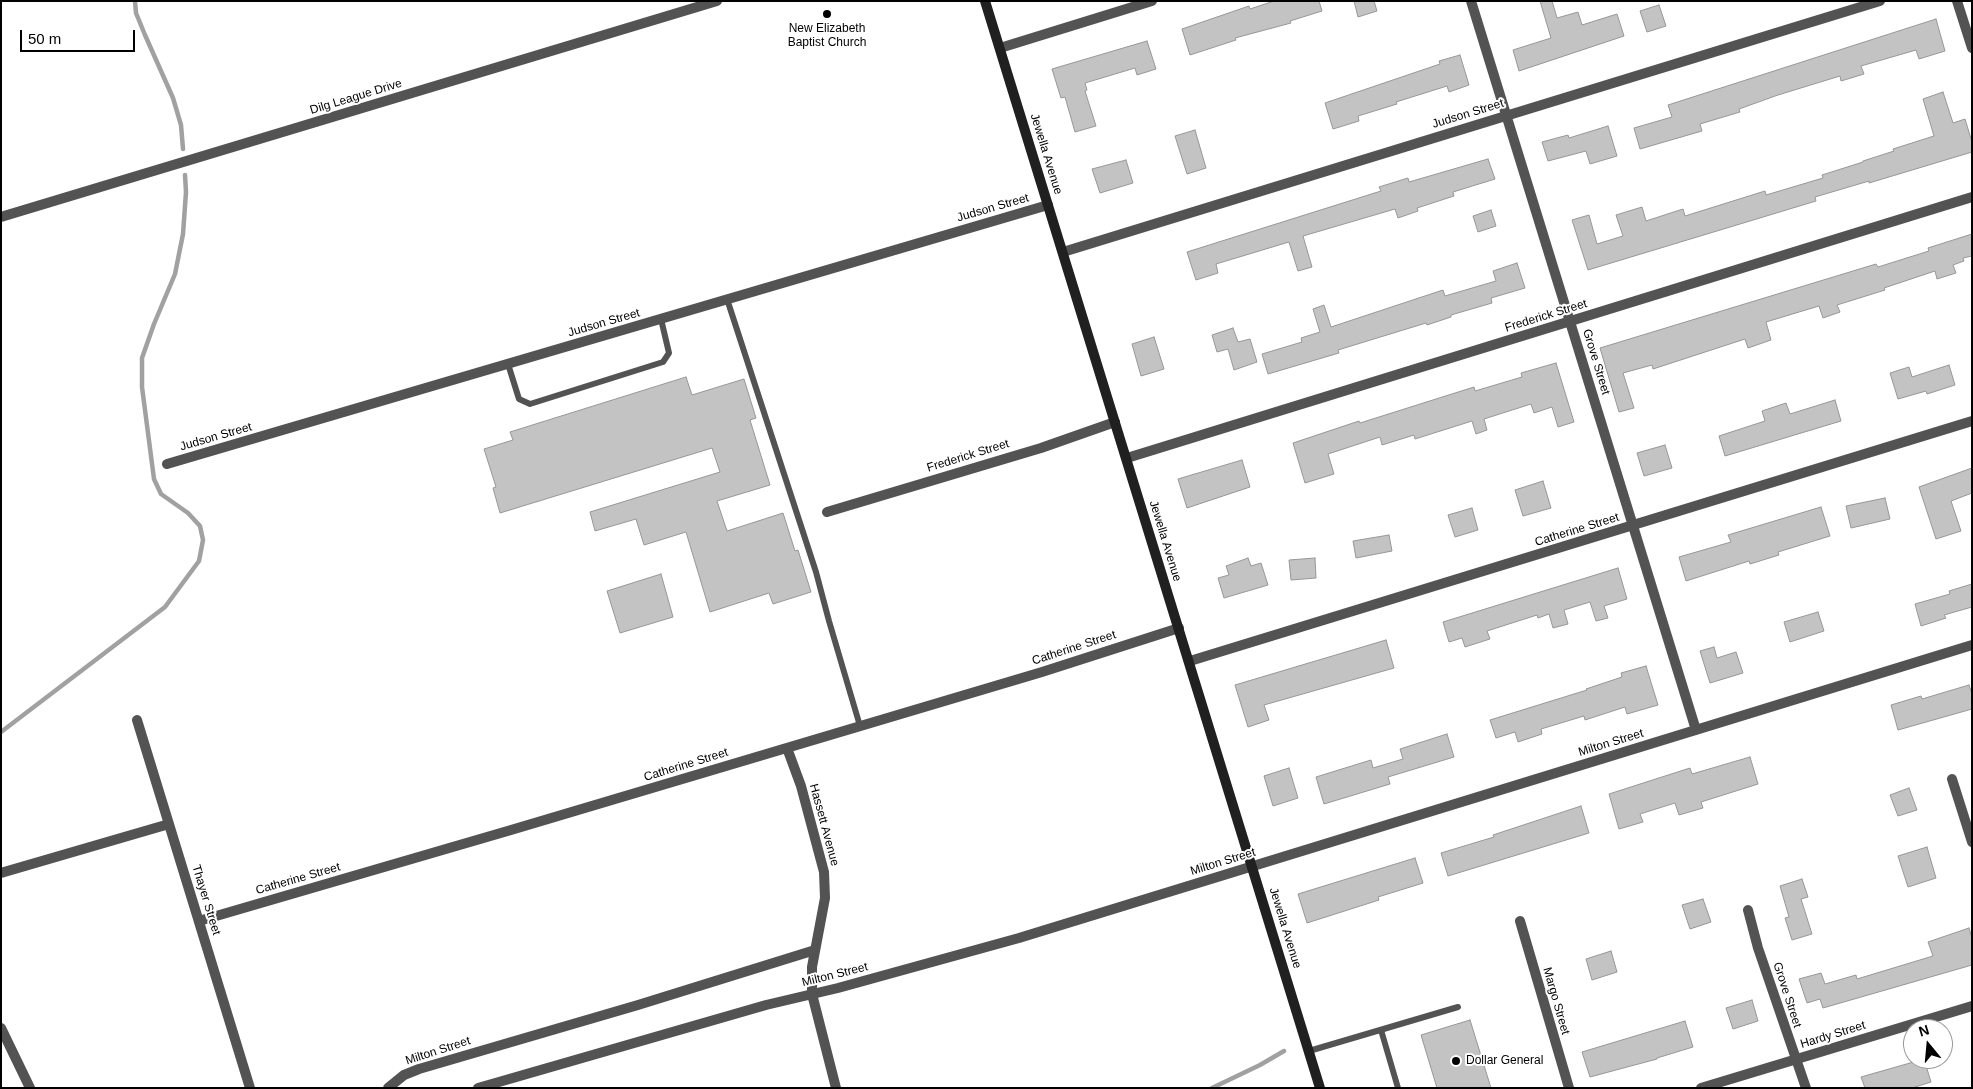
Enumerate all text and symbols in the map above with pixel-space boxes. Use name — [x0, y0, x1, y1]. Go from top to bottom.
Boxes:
marker: New Elizabeth Baptist Church — [821, 8, 833, 20]
scale bar — [22, 20, 138, 52]
place label: New Elizabeth Baptist Church — [788, 22, 866, 50]
text: 50 m — [28, 30, 61, 47]
street label: Dilg League Drive — [308, 76, 404, 118]
street label: Judson Street — [1430, 96, 1506, 132]
street label: Jewella Avenue — [1027, 112, 1065, 196]
street label: Judson Street — [955, 191, 1031, 225]
street label: Frederick Street — [1503, 297, 1589, 335]
street label: Judson Street — [566, 306, 642, 340]
street label: Grove Street — [1579, 327, 1613, 397]
street label: Judson Street — [178, 420, 254, 454]
street label: Frederick Street — [925, 437, 1011, 475]
street label: Jewella Avenue — [1146, 499, 1184, 583]
street label: Catherine Street — [1533, 510, 1621, 550]
street label: Catherine Street — [1030, 628, 1118, 668]
street label: Milton Street — [1577, 726, 1645, 760]
street label: Catherine Street — [642, 745, 730, 785]
street label: Hassett Avenue — [806, 782, 842, 868]
street label: Milton Street — [1189, 845, 1257, 879]
street label: Catherine Street — [254, 860, 342, 898]
street label: Thayer Street — [188, 863, 224, 937]
street label: Jewella Avenue — [1266, 886, 1304, 970]
street label: Milton Street — [801, 960, 869, 990]
street label: Grove Street — [1770, 960, 1804, 1030]
street label: Margo Street — [1540, 966, 1572, 1036]
street label: Hardy Street — [1799, 1018, 1867, 1052]
north arrow — [1903, 1019, 1953, 1069]
text: N — [1917, 1021, 1931, 1040]
street label: Milton Street — [404, 1034, 472, 1068]
place label: Dollar General — [1466, 1054, 1543, 1068]
marker: Dollar General — [1450, 1055, 1462, 1067]

